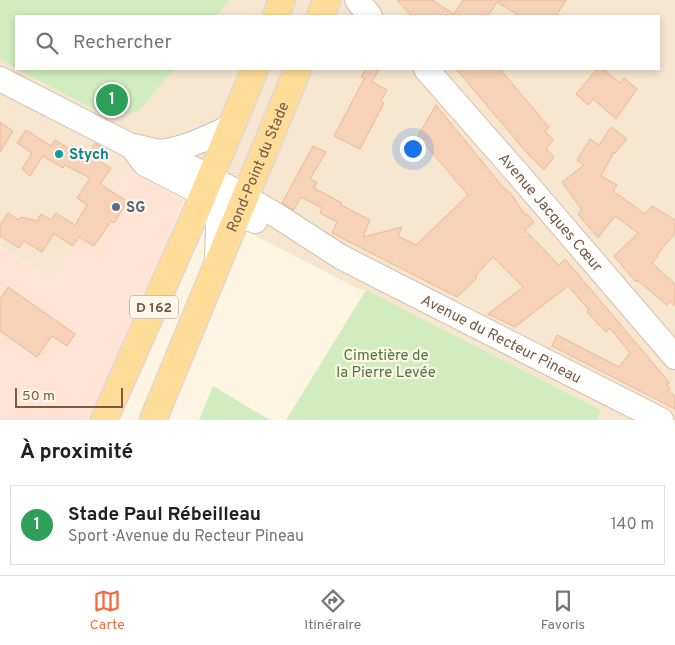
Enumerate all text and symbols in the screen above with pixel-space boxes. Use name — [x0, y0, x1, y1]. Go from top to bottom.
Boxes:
search box — [15, 15, 660, 70]
icon: search — [33, 29, 61, 57]
text: Rechercher — [73, 31, 172, 55]
pin: 1 — [96, 81, 128, 119]
street label: Rond-Point du Stade — [224, 99, 294, 235]
your location — [400, 136, 426, 162]
place label: Stych — [69, 146, 109, 165]
marker: Stych — [53, 148, 65, 160]
street label: Avenue Jacques Cœur — [493, 150, 606, 277]
place label: SG — [126, 199, 145, 218]
marker: SG — [110, 201, 122, 213]
street label: Avenue du Recteur Pineau — [417, 291, 584, 389]
road number: D 162 — [130, 296, 178, 318]
park label: Cimetière de la Pierre Levée — [336, 347, 436, 383]
scale bar — [15, 385, 122, 408]
text: 50 m — [22, 388, 55, 405]
text: À proximité — [20, 439, 133, 466]
text: Stade Paul Rébeilleau — [68, 503, 261, 527]
text: 1 — [34, 515, 40, 535]
text: 140 m — [611, 515, 654, 535]
text: Sport · Avenue du Recteur Pineau — [68, 527, 304, 547]
tab: Carte — [90, 587, 125, 634]
tab: Itinéraire — [304, 587, 361, 634]
tab: Favoris — [541, 587, 585, 634]

